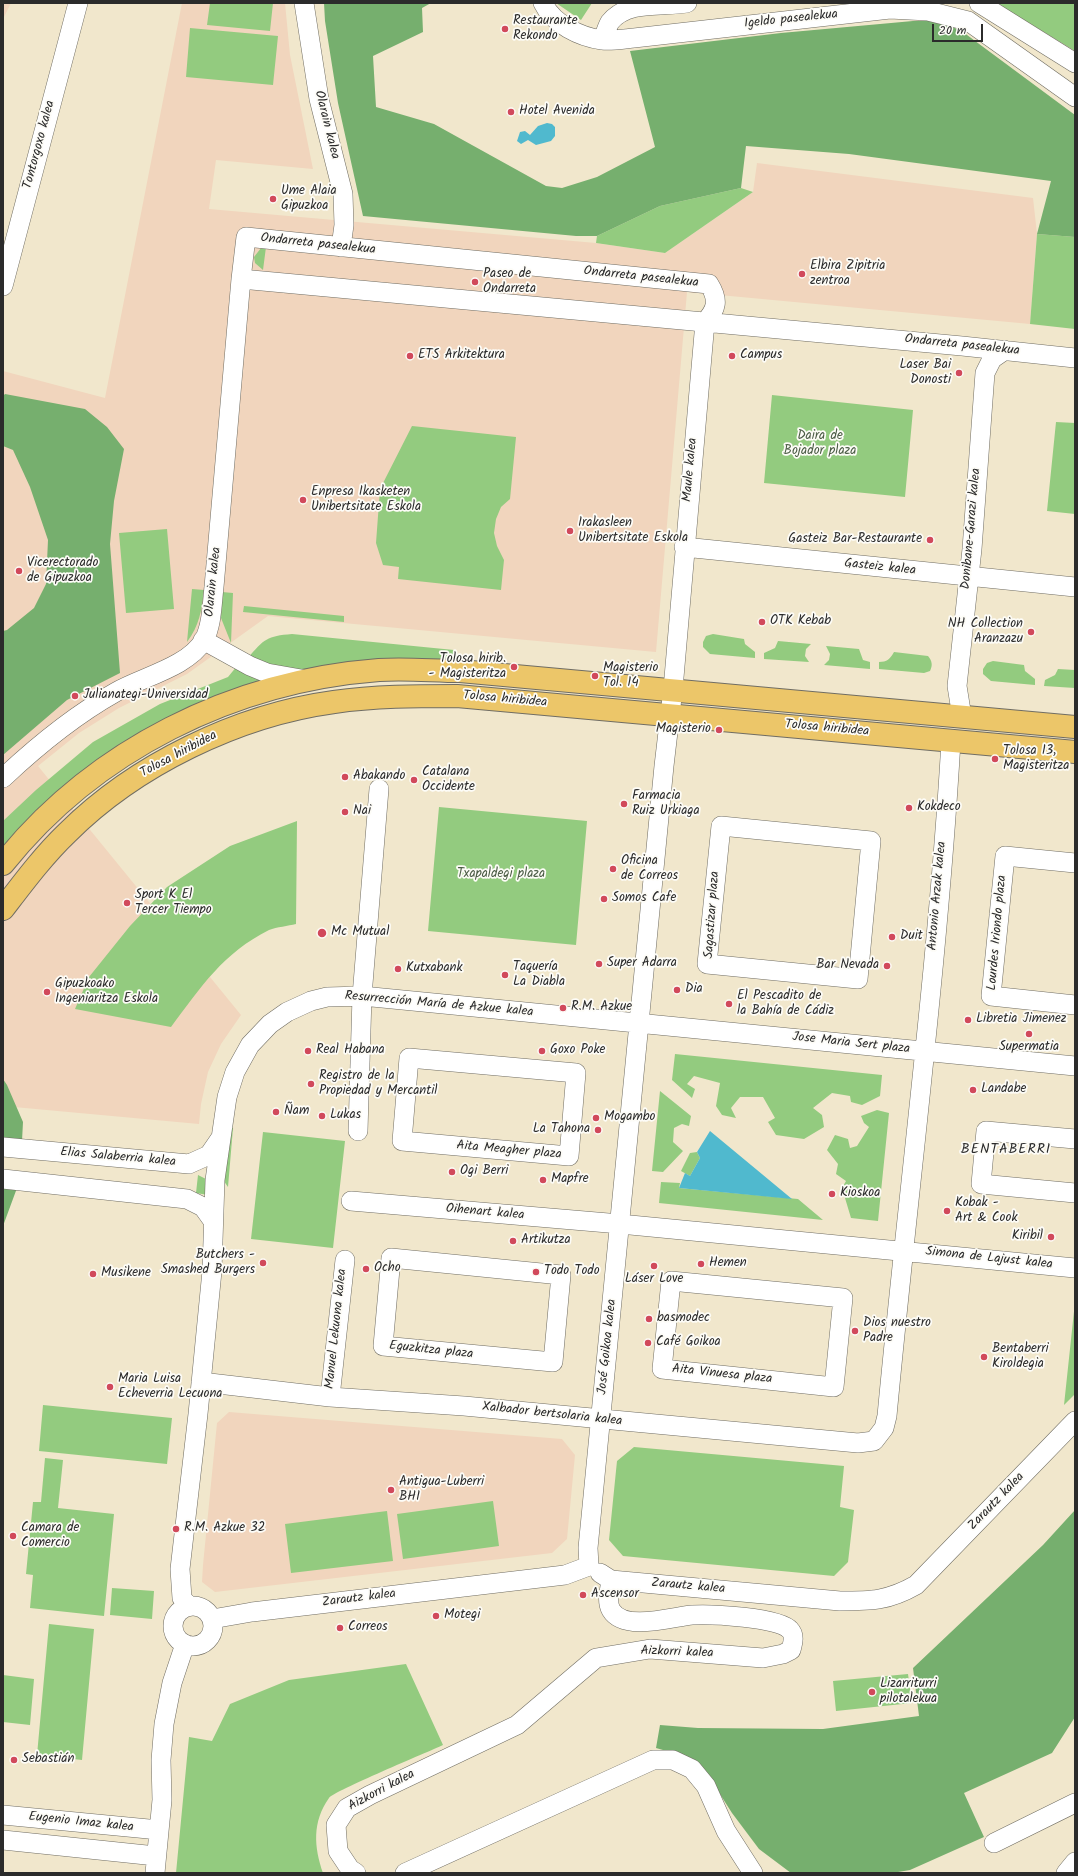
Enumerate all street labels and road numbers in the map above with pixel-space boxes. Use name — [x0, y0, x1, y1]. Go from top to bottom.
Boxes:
street label: Igeldo pasealekua — [743, 7, 839, 33]
street label: Olarain kalea — [310, 89, 342, 161]
street label: Tontorgoxo kalea — [21, 99, 59, 191]
street label: Ondarreta pasealekua — [260, 231, 376, 259]
street label: Ondarreta pasealekua — [583, 264, 699, 292]
street label: Ondarreta pasealekua — [904, 332, 1020, 360]
street label: Maule kalea — [680, 437, 702, 503]
street label: Donibane-Garazi kalea — [959, 468, 985, 590]
street label: Olarain kalea — [203, 546, 225, 618]
street label: Gasteiz kalea — [843, 556, 917, 580]
street label: Tolosa hiribidea — [462, 689, 548, 711]
street label: Tolosa hiribidea — [784, 718, 870, 740]
street label: Tolosa hiribidea — [138, 728, 220, 782]
street label: Antonio Arzak kalea — [925, 841, 951, 951]
street label: Sagastizar plaza — [702, 871, 724, 959]
street label: Lourdes Iriondo plaza — [985, 875, 1011, 991]
street label: Resurrección María de Azkue kalea — [344, 989, 534, 1021]
street label: Jose Maria Sert plaza — [791, 1030, 911, 1058]
street label: Aita Meagher plaza — [456, 1139, 562, 1163]
street label: Elias Salaberria kalea — [60, 1145, 176, 1171]
street label: Oihenart kalea — [445, 1202, 525, 1224]
street label: Simona de Lajust kalea — [925, 1245, 1053, 1273]
street label: Manuel Lekuona kalea — [323, 1268, 351, 1390]
street label: José Goikoa kalea — [595, 1298, 621, 1396]
street label: Eguzkitza plaza — [388, 1339, 474, 1363]
street label: Aita Vinuesa plaza — [671, 1362, 773, 1388]
street label: Xalbador bertsolaria kalea — [481, 1400, 623, 1430]
street label: Zarautz kalea — [966, 1470, 1028, 1534]
street label: Zarautz kalea — [650, 1576, 726, 1598]
street label: Zarautz kalea — [321, 1587, 397, 1611]
street label: Aizkorri kalea — [640, 1644, 714, 1662]
street label: Aizkorri kalea — [346, 1767, 418, 1815]
street label: Eugenio Imaz kalea — [28, 1810, 134, 1836]

